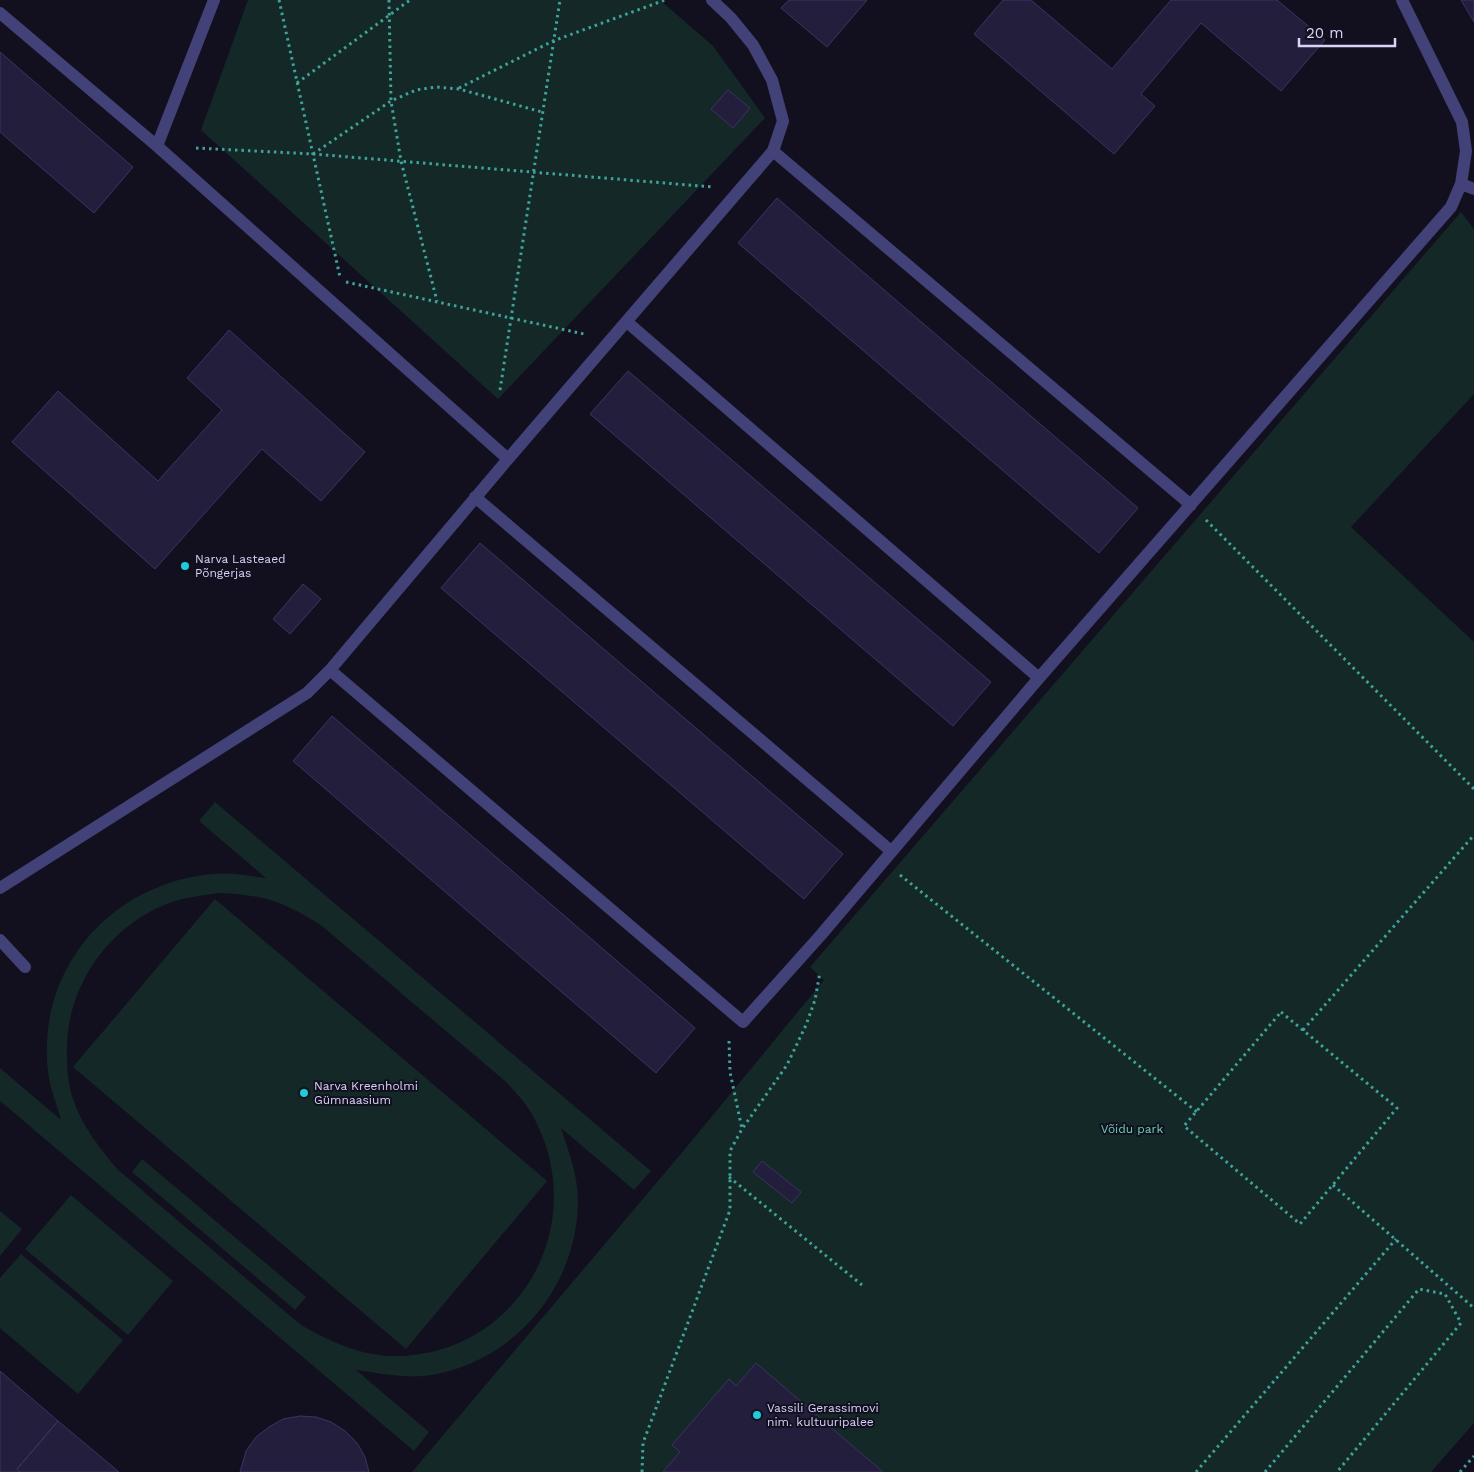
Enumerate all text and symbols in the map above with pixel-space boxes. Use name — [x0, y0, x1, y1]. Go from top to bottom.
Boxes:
scale bar — [1299, 15, 1395, 47]
text: 20 m — [1306, 24, 1344, 42]
place label: Narva Lasteaed Põngerjas — [195, 552, 286, 580]
marker: Narva Lasteaed Põngerjas — [179, 560, 191, 572]
place label: Narva Kreenholmi Gümnaasium — [314, 1079, 418, 1107]
marker: Narva Kreenholmi Gümnaasium — [298, 1087, 310, 1099]
park label: Võidu park — [1101, 1122, 1164, 1136]
place label: Vassili Gerassimovi nim. kultuuripalee — [767, 1401, 879, 1429]
marker: Vassili Gerassimovi nim. kultuuripalee — [751, 1409, 763, 1421]

